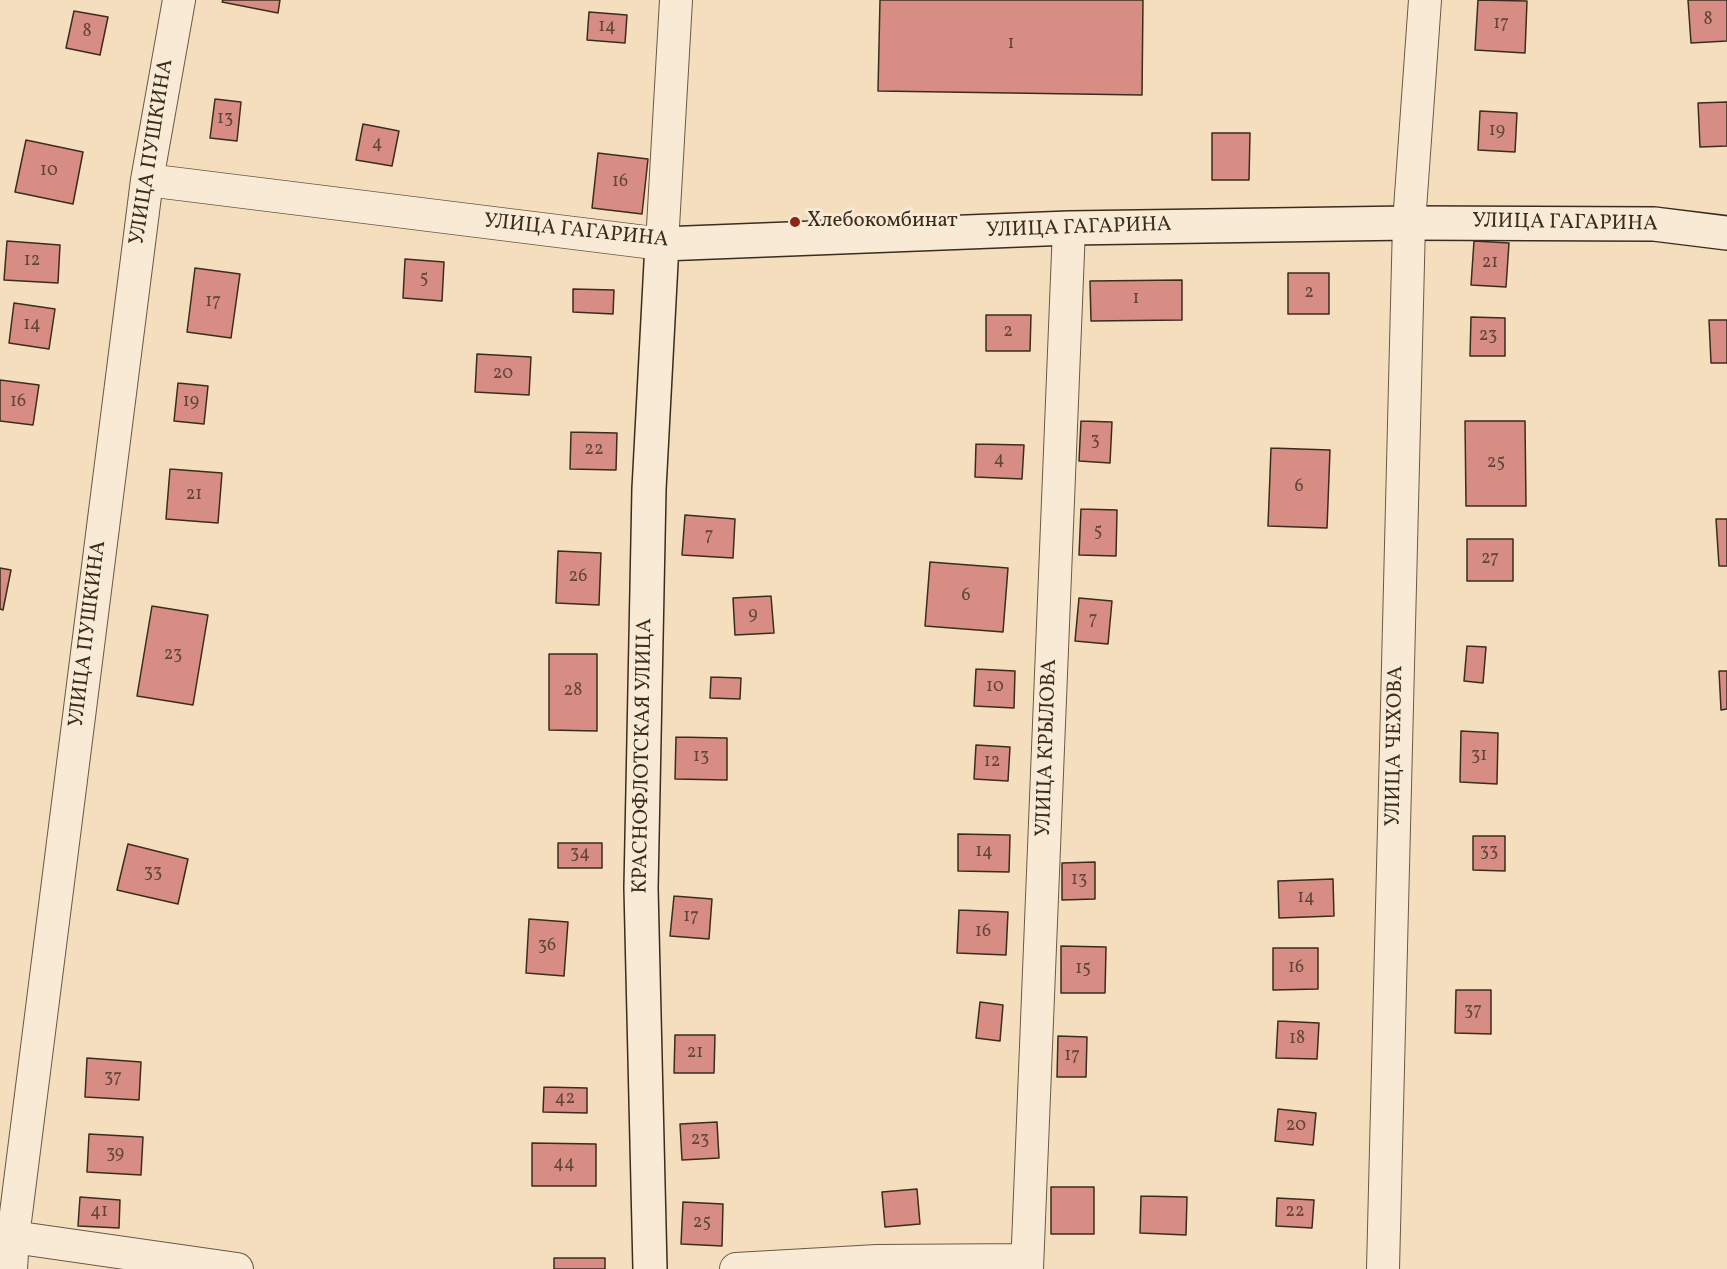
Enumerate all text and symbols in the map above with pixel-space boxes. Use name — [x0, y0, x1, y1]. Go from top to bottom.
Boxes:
house number: 8 — [1703, 10, 1713, 32]
house number: 17 — [1493, 14, 1509, 36]
house number: 14 — [598, 17, 616, 39]
house number: 8 — [82, 22, 92, 44]
house number: 1 — [1008, 34, 1014, 56]
street label: УЛИЦА ПУШКИНА — [126, 57, 180, 247]
house number: 13 — [217, 109, 233, 131]
house number: 19 — [1489, 121, 1505, 143]
house number: 4 — [372, 134, 382, 156]
house number: 10 — [40, 161, 58, 183]
house number: 16 — [612, 172, 628, 194]
place label: Хлебокомбинат — [807, 209, 958, 235]
street label: УЛИЦА ГАГАРИНА — [482, 210, 670, 254]
street label: УЛИЦА ГАГАРИНА — [1472, 210, 1658, 238]
street label: УЛИЦА ГАГАРИНА — [986, 213, 1172, 245]
marker: Хлебокомбинат — [788, 215, 802, 229]
house number: 12 — [24, 251, 40, 273]
house number: 21 — [1482, 253, 1498, 275]
house number: 5 — [420, 269, 428, 291]
house number: 2 — [1304, 283, 1314, 305]
house number: 1 — [1133, 289, 1139, 311]
house number: 17 — [205, 292, 221, 314]
house number: 14 — [23, 315, 41, 337]
house number: 2 — [1003, 322, 1013, 344]
house number: 23 — [1479, 326, 1497, 348]
house number: 20 — [493, 364, 513, 386]
house number: 16 — [10, 392, 26, 414]
house number: 19 — [183, 392, 199, 414]
house number: 3 — [1090, 431, 1100, 453]
house number: 22 — [584, 440, 604, 462]
house number: 4 — [994, 450, 1004, 472]
house number: 25 — [1487, 453, 1505, 475]
house number: 6 — [1294, 477, 1304, 499]
house number: 21 — [186, 485, 202, 507]
house number: 5 — [1094, 522, 1102, 544]
house number: 7 — [705, 526, 713, 548]
street label: УЛИЦА ПУШКИНА — [65, 539, 113, 729]
house number: 27 — [1481, 549, 1499, 571]
house number: 26 — [569, 567, 587, 589]
house number: 6 — [961, 586, 971, 608]
house number: 9 — [748, 605, 758, 627]
house number: 7 — [1089, 610, 1097, 632]
street label: КРАСНОФЛОТСКАЯ УЛИЦА — [629, 618, 659, 894]
house number: 23 — [164, 645, 182, 667]
street label: УЛИЦА КРЫЛОВА — [1032, 659, 1064, 837]
street label: УЛИЦА ЧЕХОВА — [1382, 665, 1410, 827]
house number: 10 — [986, 677, 1004, 699]
house number: 28 — [564, 681, 582, 703]
house number: 31 — [1471, 746, 1487, 768]
house number: 13 — [693, 747, 709, 769]
house number: 12 — [984, 752, 1000, 774]
house number: 14 — [975, 842, 993, 864]
house number: 33 — [1480, 842, 1498, 864]
house number: 34 — [570, 844, 590, 866]
house number: 33 — [144, 863, 162, 885]
house number: 13 — [1071, 870, 1087, 892]
house number: 14 — [1297, 888, 1315, 910]
house number: 17 — [683, 907, 699, 929]
house number: 16 — [975, 922, 991, 944]
house number: 36 — [538, 936, 556, 958]
house number: 16 — [1288, 958, 1304, 980]
house number: 15 — [1075, 959, 1091, 981]
house number: 37 — [1464, 1001, 1482, 1023]
house number: 18 — [1289, 1029, 1305, 1051]
house number: 21 — [687, 1043, 703, 1065]
house number: 17 — [1064, 1046, 1080, 1068]
house number: 37 — [104, 1068, 122, 1090]
house number: 42 — [555, 1089, 575, 1111]
house number: 20 — [1286, 1116, 1306, 1138]
house number: 23 — [691, 1130, 709, 1152]
house number: 39 — [106, 1144, 124, 1166]
house number: 44 — [553, 1154, 575, 1176]
house number: 41 — [90, 1202, 108, 1224]
house number: 22 — [1285, 1202, 1305, 1224]
house number: 25 — [693, 1213, 711, 1235]

